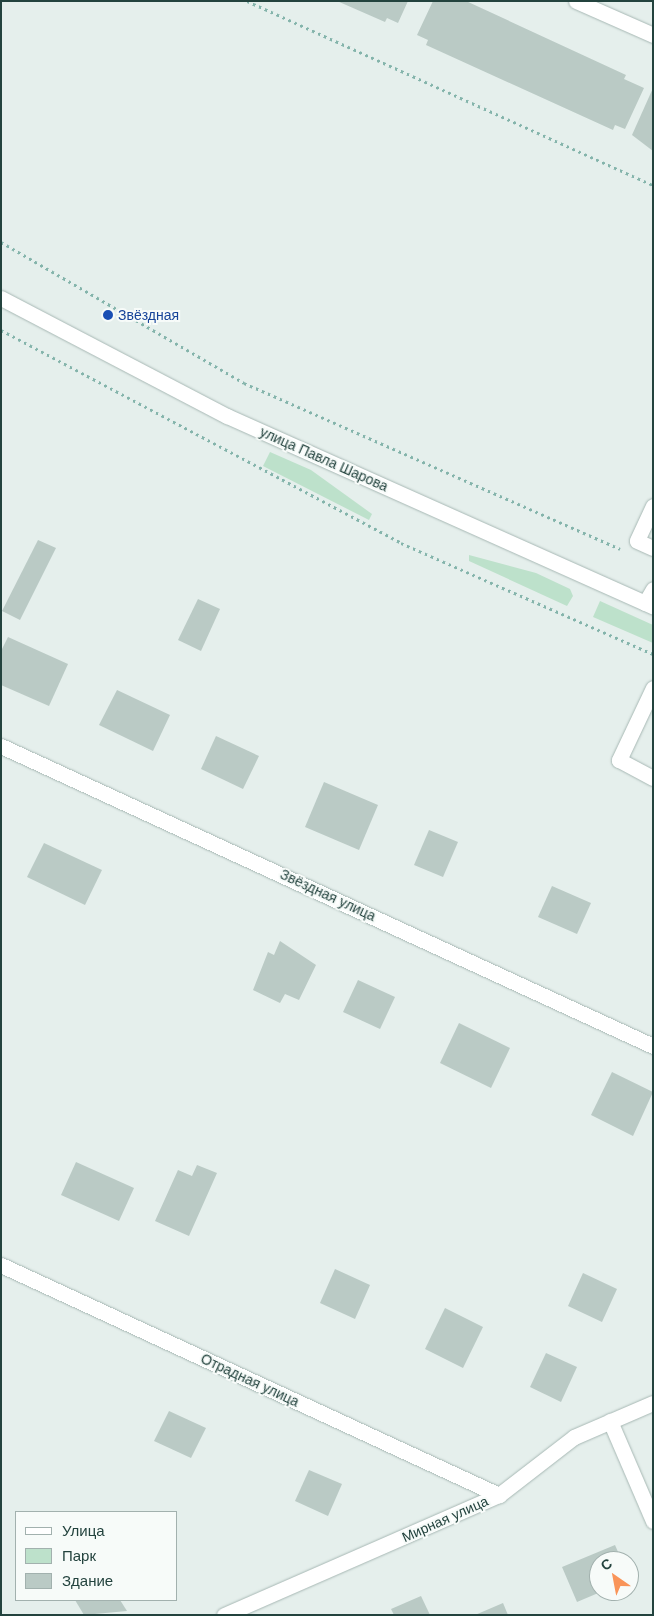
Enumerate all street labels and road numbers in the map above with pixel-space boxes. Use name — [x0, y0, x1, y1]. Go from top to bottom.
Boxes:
street label: улица Павла Шарова — [257, 423, 391, 495]
street label: Звёздная улица — [278, 866, 378, 924]
street label: Отрадная улица — [198, 1350, 302, 1410]
street label: Мирная улица — [399, 1492, 491, 1546]

